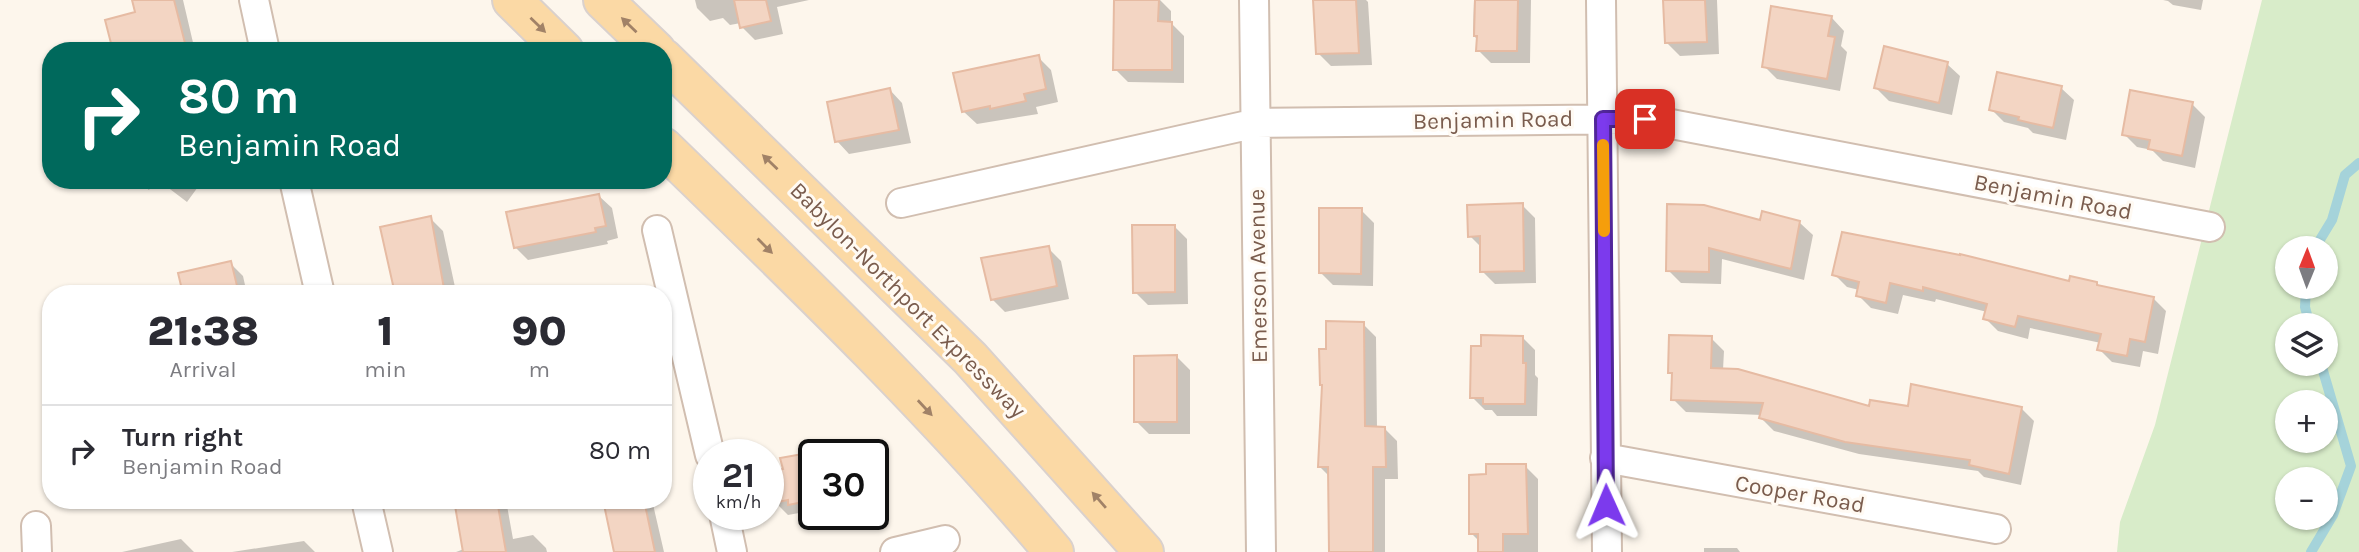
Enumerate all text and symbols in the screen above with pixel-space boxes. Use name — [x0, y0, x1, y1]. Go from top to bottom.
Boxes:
one-way arrow — [529, 17, 546, 33]
one-way arrow — [621, 17, 638, 34]
text: 80 m — [178, 68, 300, 125]
icon: right — [63, 70, 154, 161]
pin — [1615, 89, 1675, 149]
icon: arrive — [1626, 100, 1664, 138]
street label: Benjamin Road — [1413, 105, 1573, 135]
text: Benjamin Road — [178, 127, 401, 164]
one-way arrow — [762, 154, 779, 170]
street label: Benjamin Road — [1972, 168, 2134, 226]
street label: Babylon-Northport Expressway — [785, 177, 1032, 424]
street label: Emerson Avenue — [1243, 189, 1273, 363]
north arrow — [2275, 236, 2338, 299]
map controls — [2275, 236, 2338, 530]
one-way arrow — [756, 237, 773, 253]
text: 21:38 — [147, 306, 259, 356]
text: 1 — [377, 306, 393, 356]
text: 90 — [512, 306, 567, 356]
button: layers — [2275, 313, 2338, 376]
text: Arrival — [169, 356, 237, 383]
text: min — [364, 356, 406, 383]
text: m — [528, 356, 550, 383]
button: + — [2275, 390, 2338, 453]
one-way arrow — [916, 399, 932, 416]
text: Turn right — [122, 422, 243, 453]
icon: right — [63, 432, 101, 470]
text: 80 m — [589, 435, 651, 466]
speed limit sign: 30 — [798, 439, 889, 530]
text: Benjamin Road — [122, 453, 283, 480]
text: 21 — [722, 455, 755, 496]
button: − — [2275, 467, 2338, 530]
position arrow — [1569, 468, 1643, 542]
street label: Cooper Road — [1733, 469, 1867, 519]
text: km/h — [716, 491, 761, 513]
one-way arrow — [1092, 492, 1107, 509]

